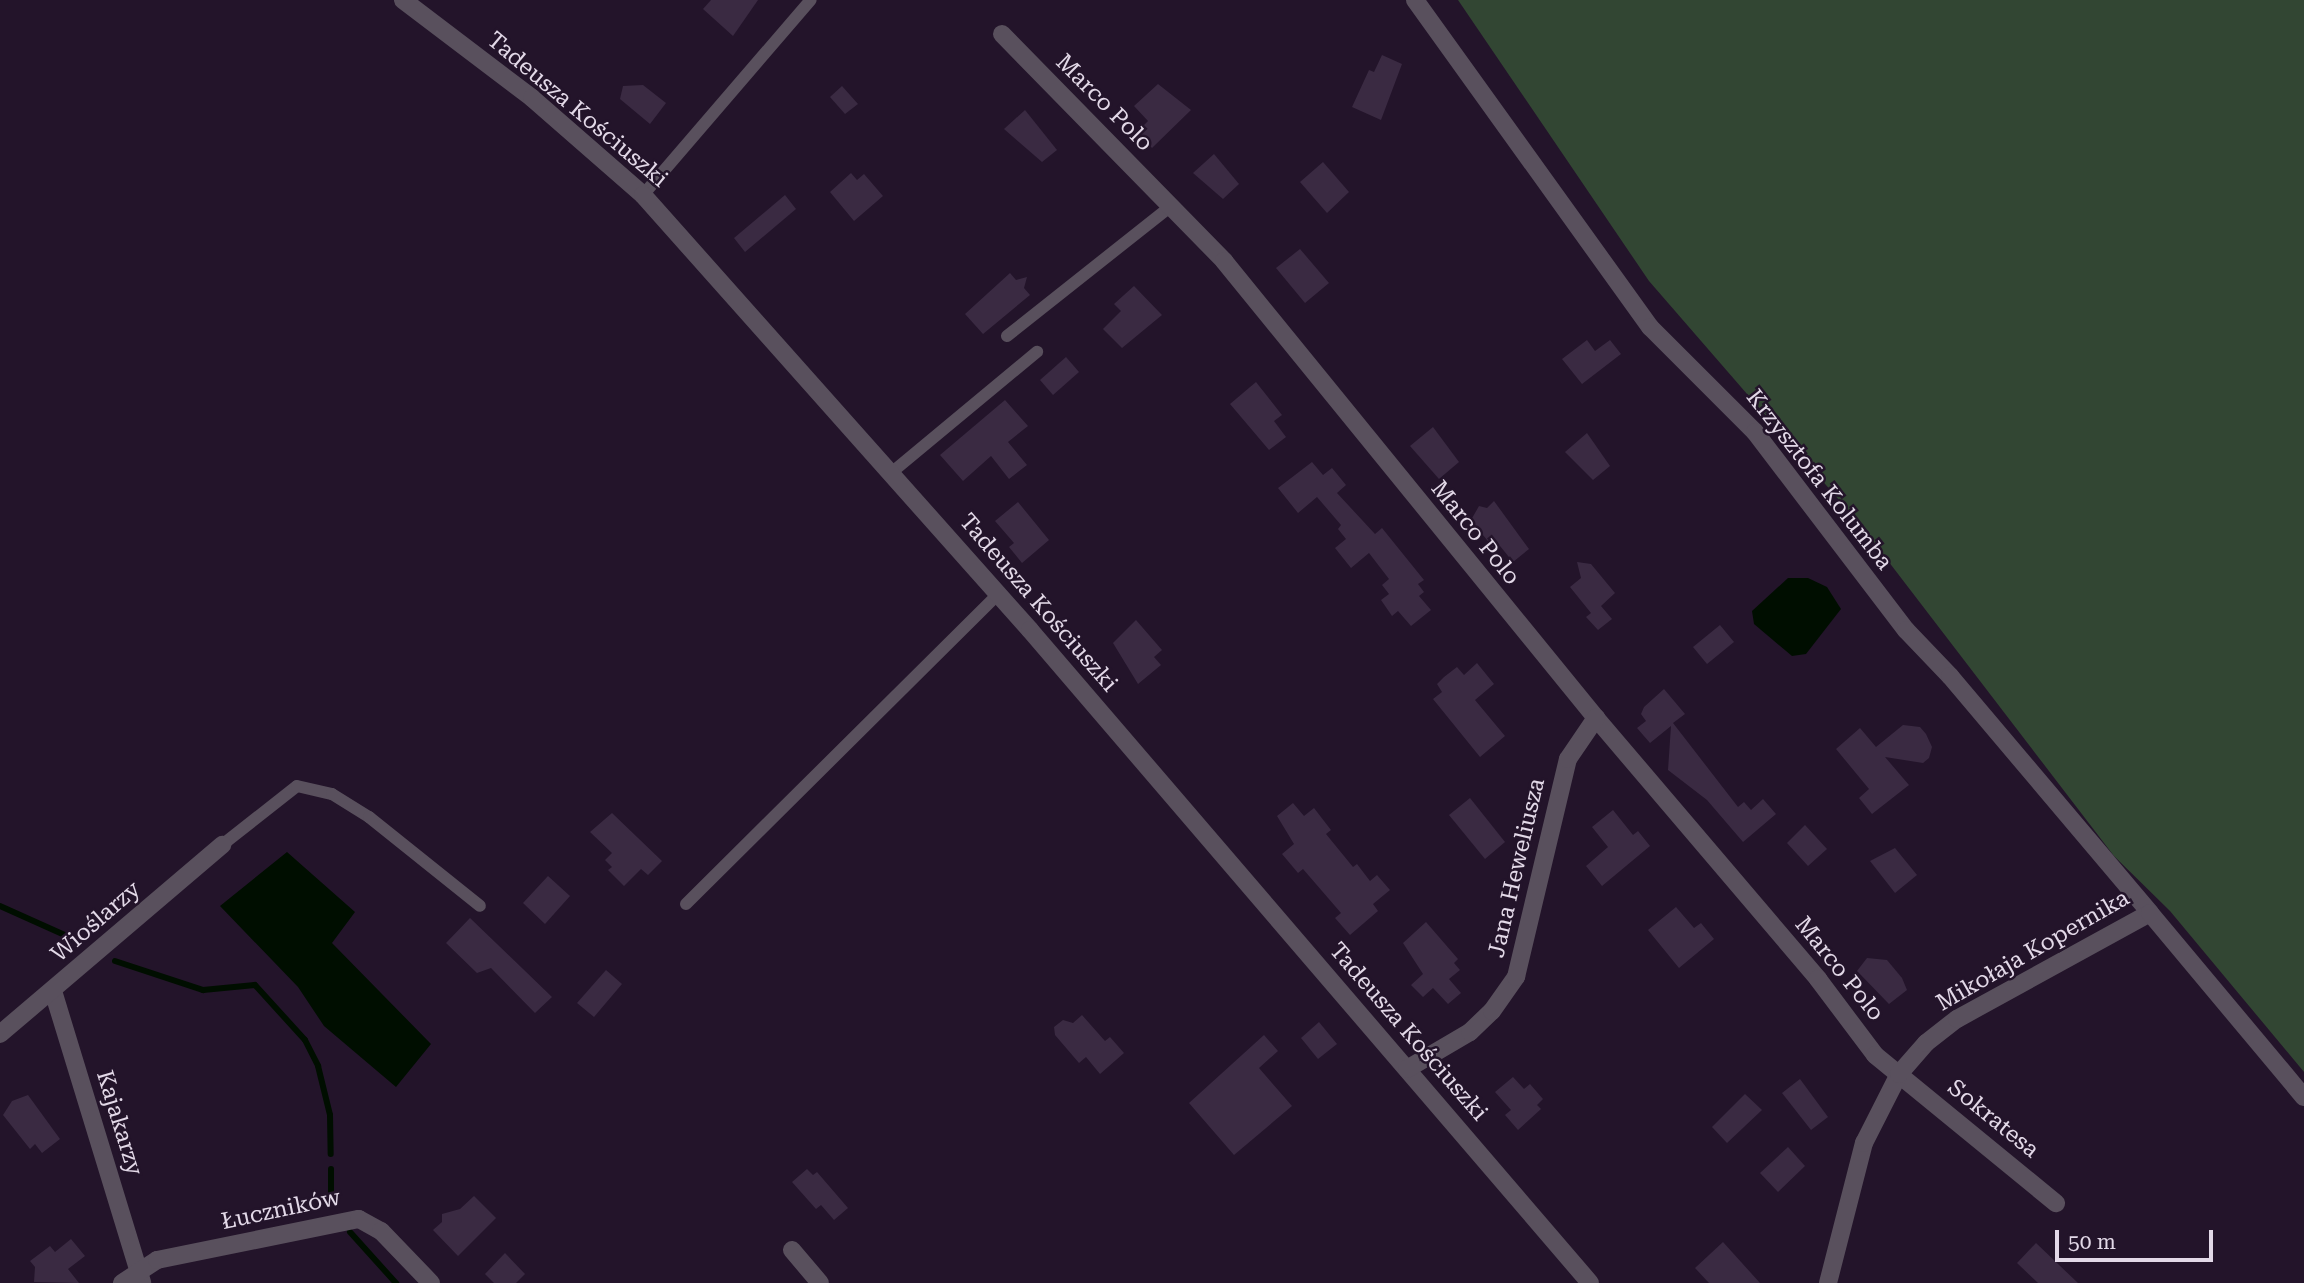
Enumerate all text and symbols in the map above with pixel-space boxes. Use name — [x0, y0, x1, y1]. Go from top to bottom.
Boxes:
street label: Tadeusza Kościuszki — [481, 27, 673, 193]
street label: Marco Polo — [1050, 49, 1158, 157]
street label: Krzysztofa Kolumba — [1740, 384, 1898, 576]
street label: Marco Polo — [1425, 475, 1525, 591]
street label: Tadeusza Kościuszki — [953, 508, 1123, 698]
street label: Jana Heweliusza — [1483, 776, 1551, 960]
street label: Wioślarzy — [46, 876, 146, 968]
street label: Mikołaja Kopernika — [1932, 885, 2134, 1017]
street label: Marco Polo — [1789, 911, 1889, 1027]
street label: Tadeusza Kościuszki — [1323, 937, 1493, 1127]
street label: Kajakarzy — [90, 1067, 148, 1179]
street label: Sokratesa — [1942, 1074, 2044, 1164]
street label: Łuczników — [219, 1184, 343, 1236]
scale bar — [2059, 1216, 2216, 1260]
text: 50 m — [2068, 1230, 2116, 1254]

